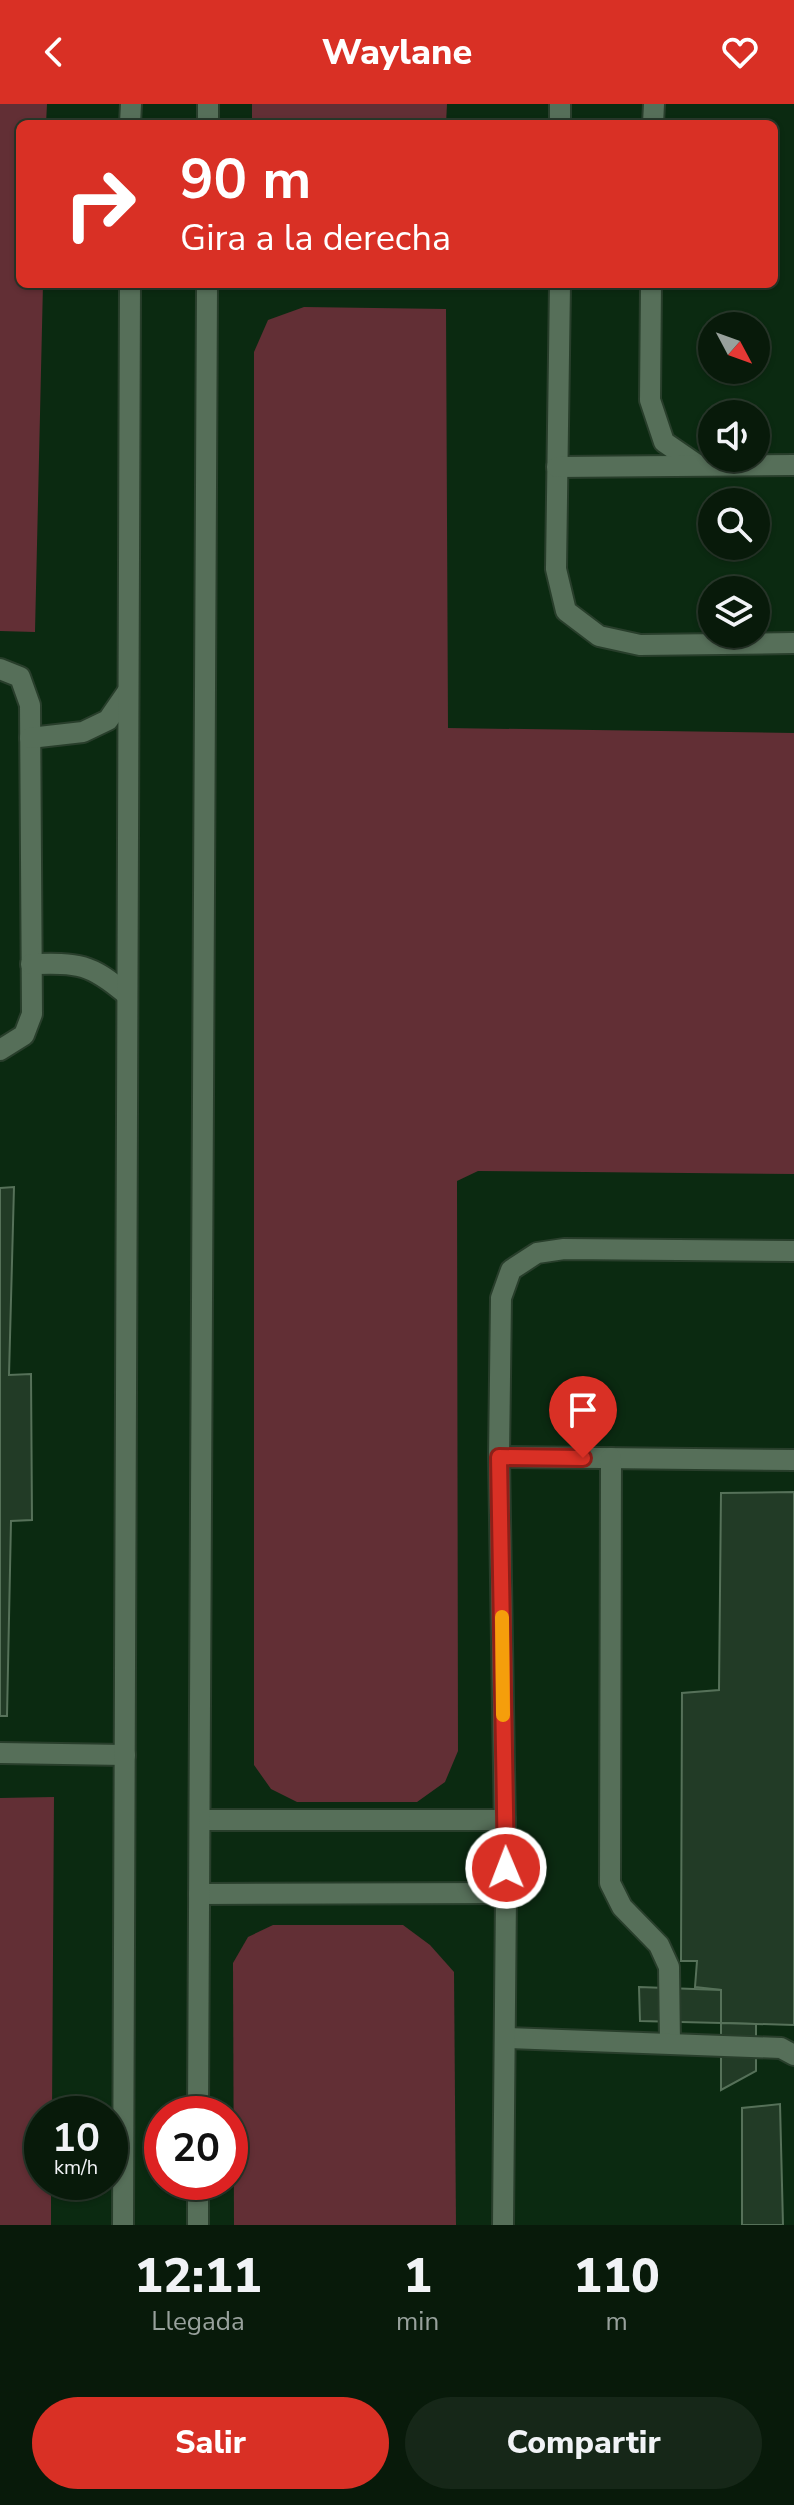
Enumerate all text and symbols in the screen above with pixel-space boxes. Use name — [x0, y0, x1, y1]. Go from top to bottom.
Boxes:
text: Waylane — [322, 28, 472, 77]
icon: back — [32, 30, 76, 74]
icon: heart — [718, 30, 762, 74]
text: 90 m — [180, 141, 311, 218]
icon: right — [48, 152, 152, 256]
text: Gira a la derecha — [180, 214, 451, 263]
north arrow — [698, 312, 770, 384]
map controls — [698, 312, 770, 648]
button: sound — [698, 400, 770, 472]
button: search — [698, 488, 770, 560]
button: layers — [698, 576, 770, 648]
pin — [549, 1376, 617, 1458]
icon: arrive — [561, 1388, 605, 1432]
position arrow — [464, 1826, 548, 1910]
speed limit sign: 20 — [144, 2096, 248, 2200]
text: 10 — [52, 2111, 100, 2165]
text: km/h — [54, 2154, 98, 2181]
text: 12:11 — [134, 2243, 262, 2309]
text: 1 — [403, 2243, 432, 2309]
text: 110 — [573, 2243, 660, 2309]
text: Llegada — [151, 2304, 245, 2339]
text: min — [396, 2304, 439, 2339]
text: m — [605, 2304, 628, 2339]
button: Salir — [32, 2397, 389, 2489]
button: Compartir — [405, 2397, 762, 2489]

